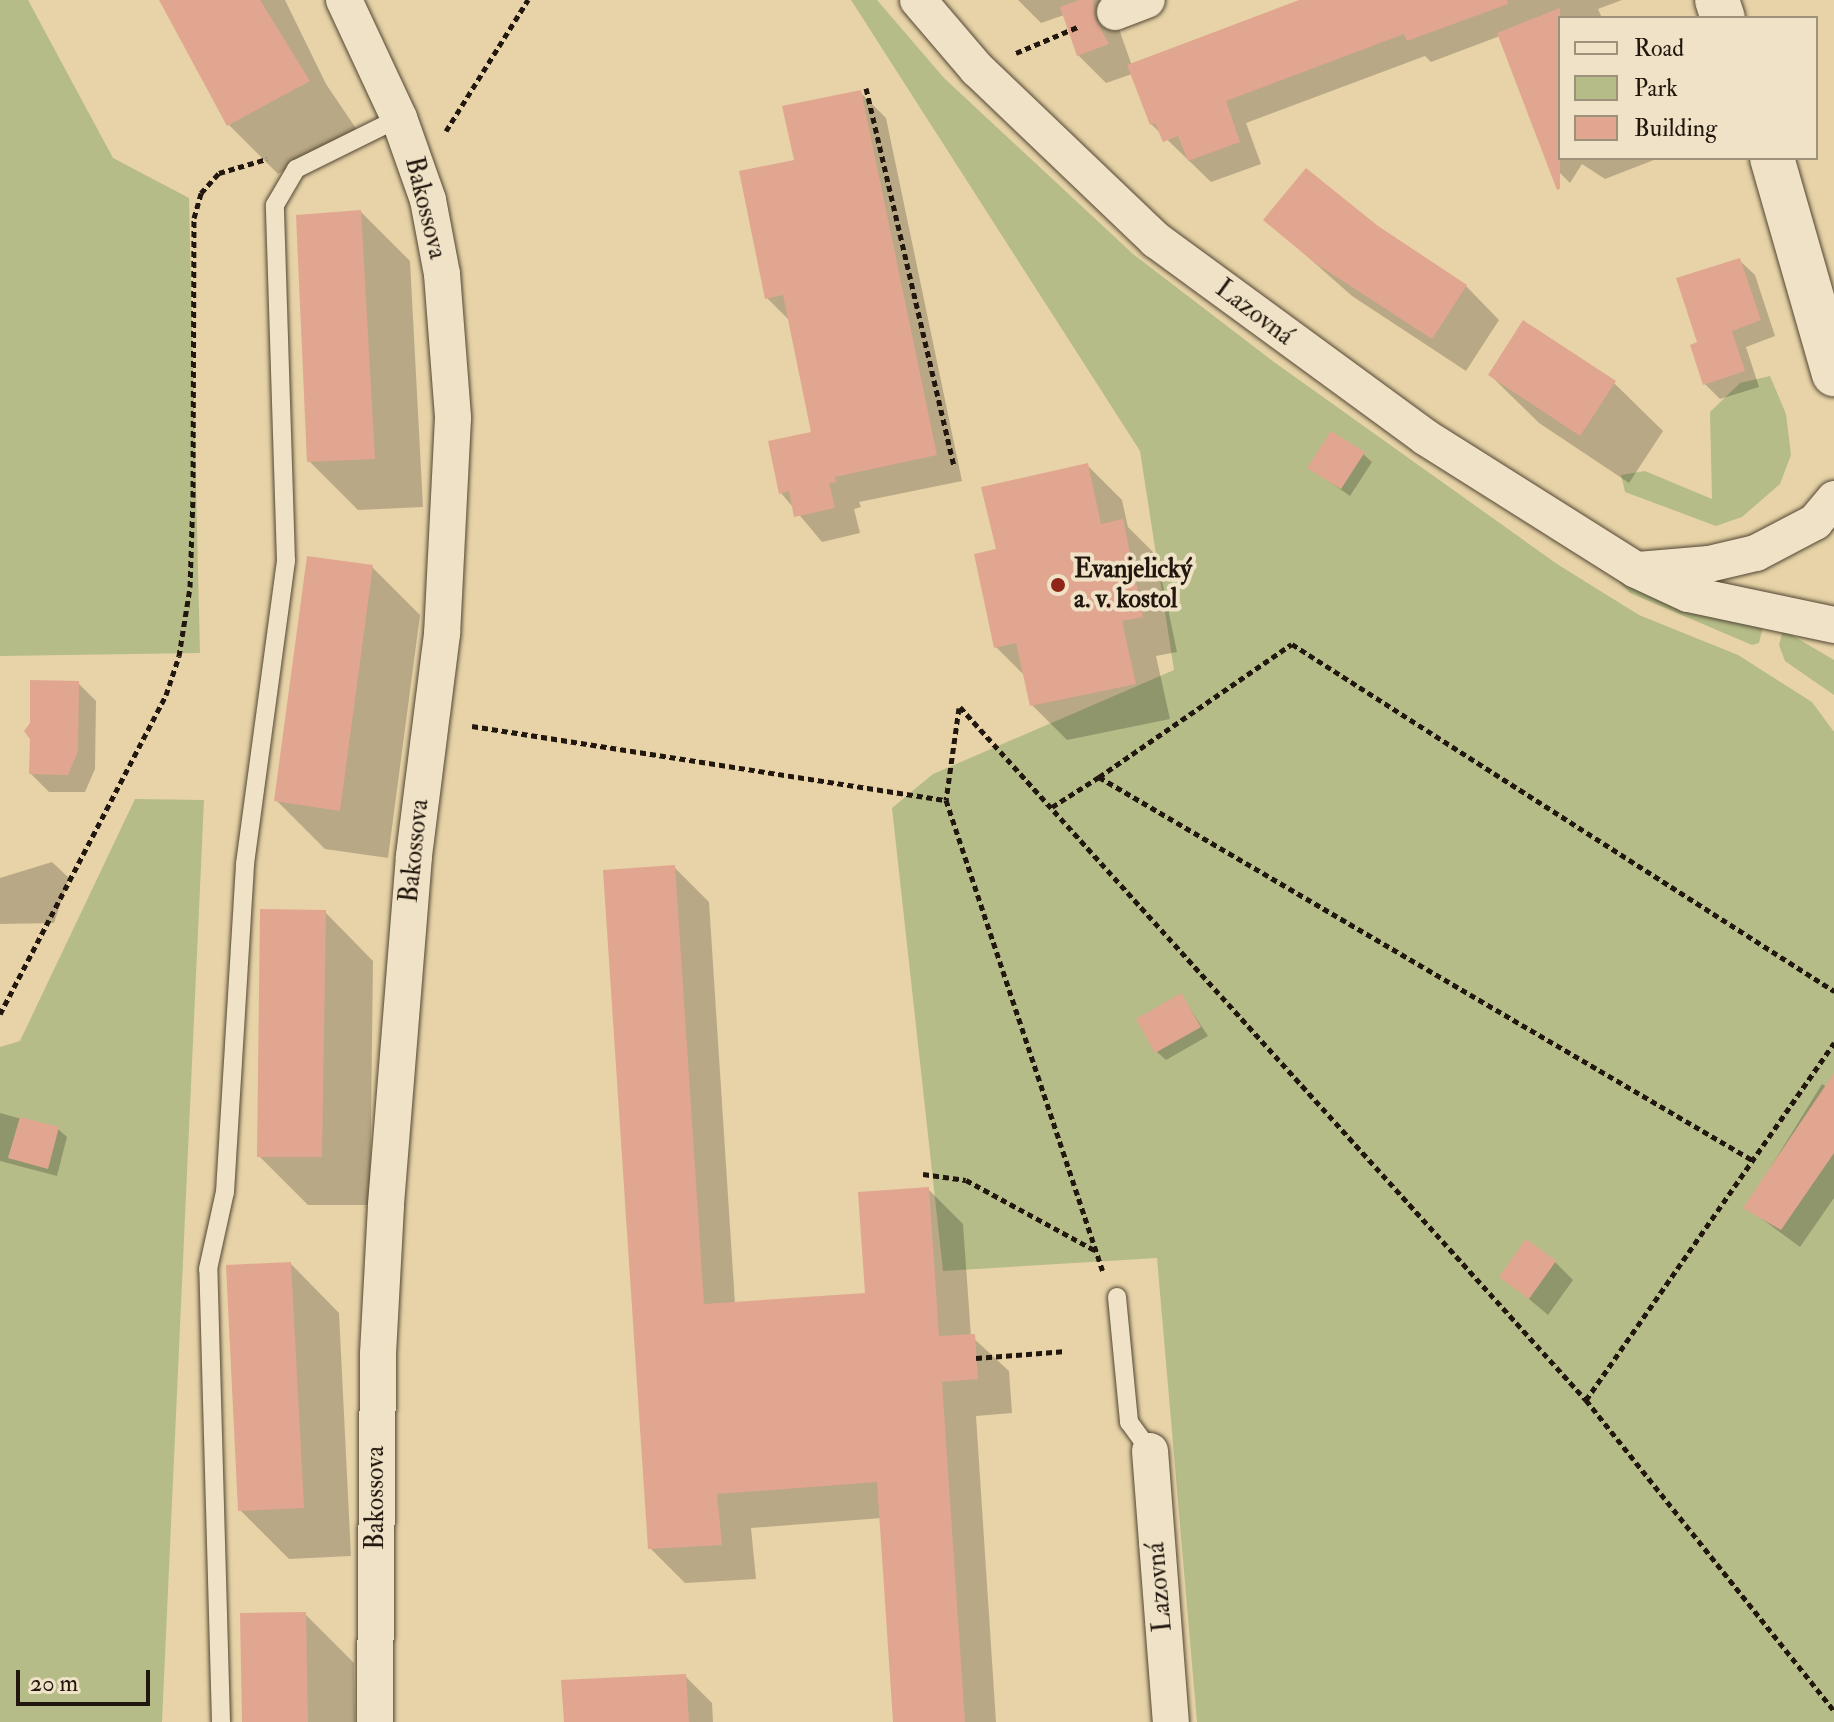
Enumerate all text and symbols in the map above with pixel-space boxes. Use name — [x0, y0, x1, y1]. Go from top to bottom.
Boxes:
legend — [1558, 16, 1818, 160]
text: Road — [1634, 33, 1684, 64]
text: Park — [1634, 73, 1678, 104]
text: Building — [1634, 113, 1717, 144]
street label: Bakossova — [397, 154, 453, 262]
street label: Lazovná — [1209, 274, 1299, 352]
place label: Evanjelický a. v. kostol — [1074, 554, 1192, 616]
marker: Evanjelický a. v. kostol — [1049, 576, 1067, 594]
street label: Bakossova — [394, 798, 436, 904]
street label: Bakossova — [360, 1446, 392, 1550]
street label: Lazovná — [1141, 1541, 1179, 1633]
scale bar — [20, 1654, 154, 1704]
text: 20 m — [30, 1668, 78, 1699]

